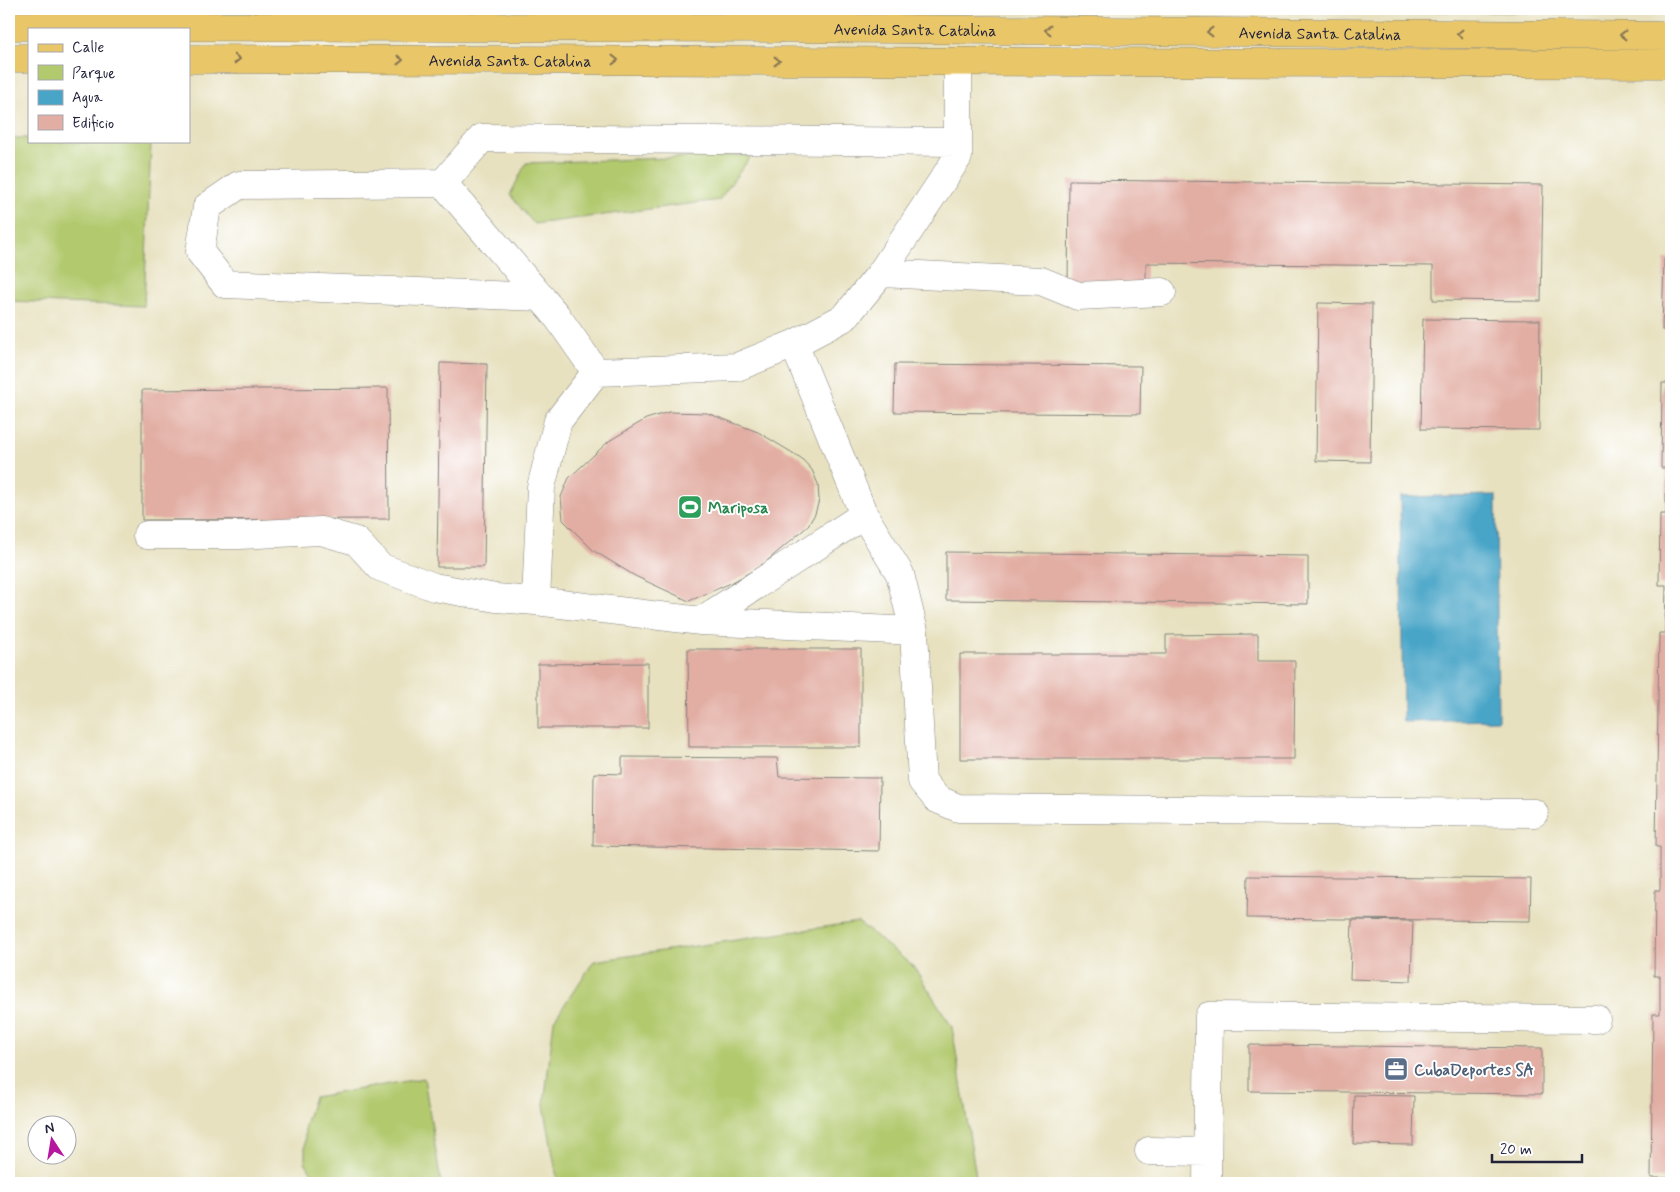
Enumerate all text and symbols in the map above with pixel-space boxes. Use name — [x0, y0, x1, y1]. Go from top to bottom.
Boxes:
street label: Avenida Santa Catalina — [833, 19, 997, 42]
street label: Avenida Santa Catalina — [1238, 23, 1401, 46]
one-way arrow — [1043, 25, 1051, 36]
one-way arrow — [1206, 27, 1214, 37]
legend — [28, 28, 190, 142]
one-way arrow — [1456, 29, 1464, 39]
one-way arrow — [1618, 30, 1626, 40]
text: Calle — [72, 38, 104, 58]
street label: Avenida Santa Catalina — [429, 51, 591, 72]
one-way arrow — [234, 54, 242, 64]
one-way arrow — [396, 55, 404, 65]
one-way arrow — [612, 55, 619, 65]
one-way arrow — [774, 56, 782, 66]
text: Parque — [72, 64, 115, 84]
text: Agua — [72, 88, 104, 108]
text: Edificio — [72, 114, 114, 134]
sports icon: Mariposa — [677, 494, 703, 520]
place label: Mariposa — [708, 498, 768, 519]
office icon: CubaDeportes SA — [1383, 1056, 1409, 1082]
place label: CubaDeportes SA — [1414, 1060, 1534, 1081]
north arrow — [28, 1114, 78, 1164]
text: N — [43, 1118, 56, 1138]
scale bar — [1492, 1132, 1582, 1164]
text: 20 m — [1500, 1140, 1532, 1160]

